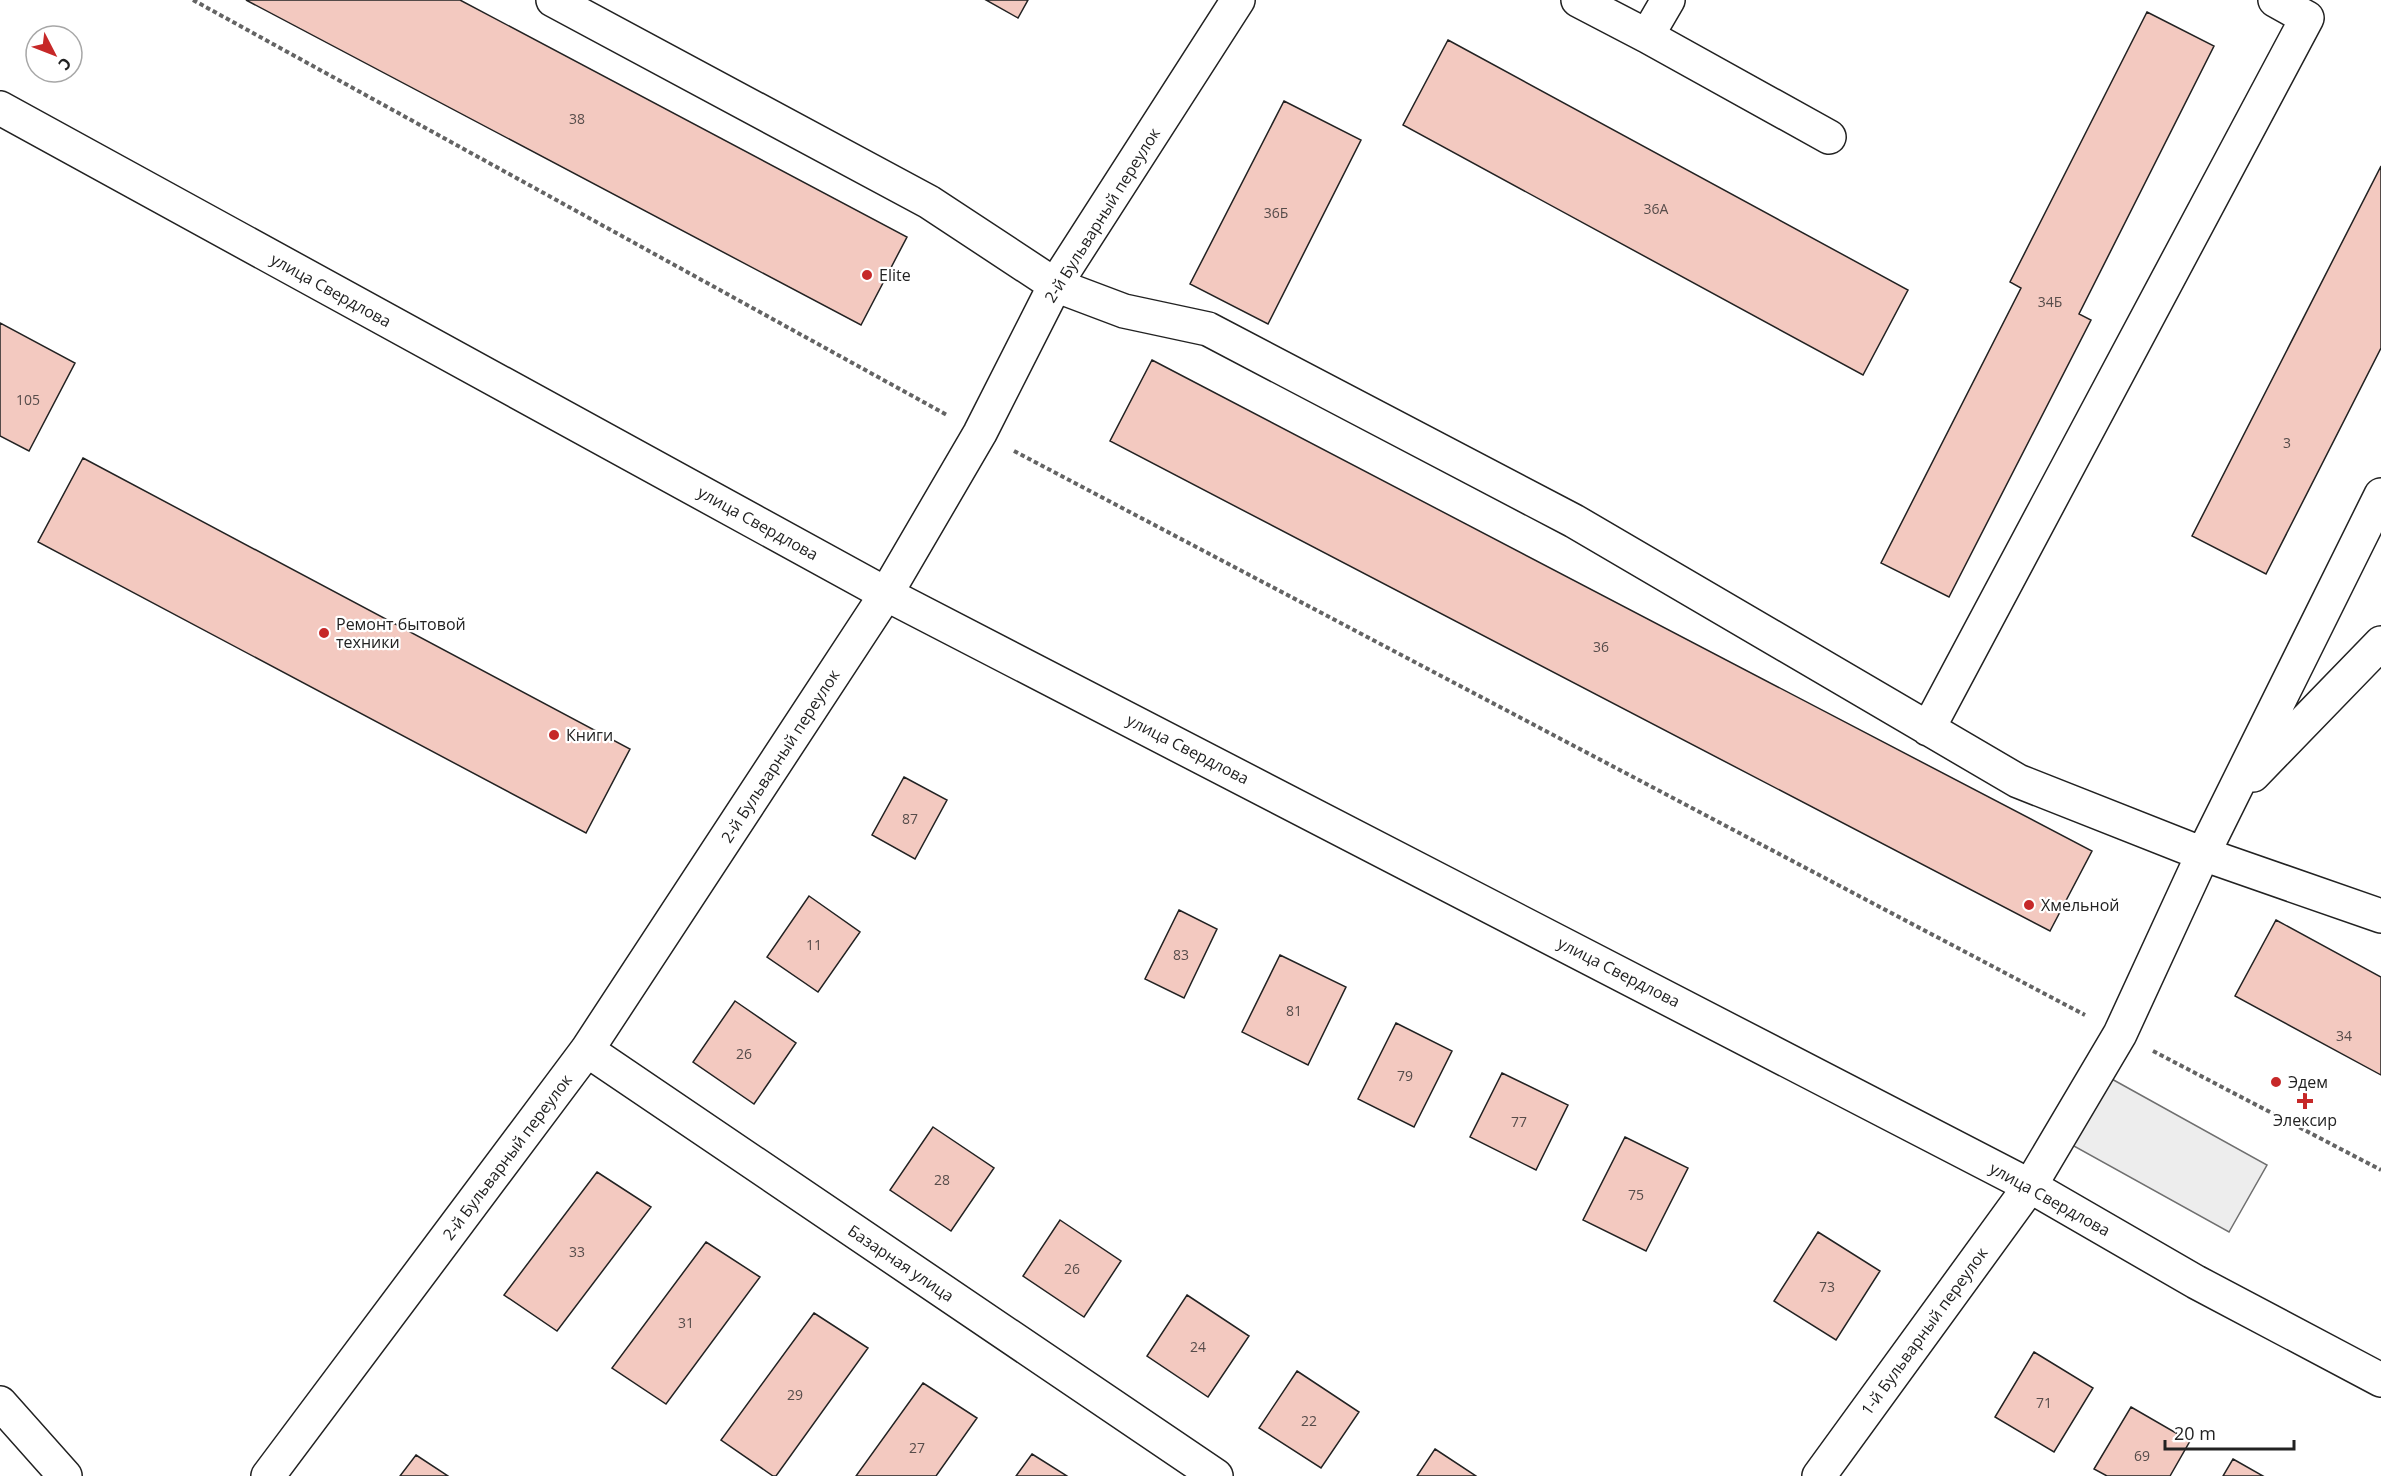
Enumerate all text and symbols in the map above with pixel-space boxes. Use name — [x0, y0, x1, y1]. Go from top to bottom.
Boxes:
north arrow — [24, 24, 84, 84]
text: С — [54, 53, 77, 75]
house number: 38 — [569, 109, 585, 128]
street label: 2-й Бульварный переулок — [1039, 123, 1165, 307]
house number: 36А — [1644, 199, 1669, 218]
house number: 36Б — [1264, 203, 1288, 222]
street label: улица Свердлова — [267, 248, 395, 332]
place label: Elite — [879, 264, 911, 286]
marker: Elite — [860, 268, 874, 282]
house number: 34Б — [2038, 292, 2062, 311]
house number: 105 — [16, 390, 40, 409]
house number: 3 — [2283, 433, 2291, 452]
street label: улица Свердлова — [694, 481, 822, 565]
place label: Ремонт бытовой техники — [336, 613, 466, 653]
marker: Ремонт бытовой техники — [317, 626, 331, 640]
house number: 36 — [1593, 637, 1609, 656]
street label: 2-й Бульварный переулок — [716, 665, 845, 847]
street label: улица Свердлова — [1123, 709, 1253, 789]
place label: Книги — [566, 724, 613, 746]
marker: Книги — [547, 728, 561, 742]
house number: 87 — [902, 809, 918, 828]
place label: Хмельной — [2041, 894, 2119, 916]
marker: Хмельной — [2022, 898, 2036, 912]
street label: улица Свердлова — [1554, 932, 1684, 1012]
house number: 11 — [806, 935, 822, 954]
house number: 83 — [1173, 945, 1189, 964]
house number: 81 — [1286, 1001, 1302, 1020]
house number: 34 — [2336, 1026, 2352, 1045]
house number: 26 — [736, 1044, 752, 1063]
house number: 79 — [1397, 1066, 1413, 1085]
street label: 2-й Бульварный переулок — [437, 1069, 577, 1244]
place label: Эдем — [2288, 1071, 2328, 1093]
marker: Эдем — [2269, 1075, 2283, 1089]
marker: Элексир — [2298, 1094, 2312, 1108]
place label: Элексир — [2273, 1109, 2337, 1131]
house number: 77 — [1511, 1112, 1527, 1131]
street label: улица Свердлова — [1986, 1157, 2114, 1241]
house number: 28 — [934, 1170, 950, 1189]
house number: 75 — [1628, 1185, 1644, 1204]
street label: Базарная улица — [844, 1219, 958, 1307]
house number: 33 — [569, 1242, 585, 1261]
street label: 1-й Бульварный переулок — [1856, 1242, 1993, 1419]
house number: 26 — [1064, 1259, 1080, 1278]
house number: 73 — [1819, 1277, 1835, 1296]
house number: 31 — [678, 1313, 694, 1332]
house number: 24 — [1190, 1337, 1206, 1356]
house number: 29 — [787, 1385, 803, 1404]
house number: 71 — [2036, 1393, 2052, 1412]
house number: 22 — [1301, 1411, 1317, 1430]
scale bar — [2165, 1413, 2294, 1451]
text: 20 m — [2174, 1421, 2216, 1445]
house number: 27 — [909, 1438, 925, 1457]
house number: 69 — [2134, 1446, 2150, 1465]

